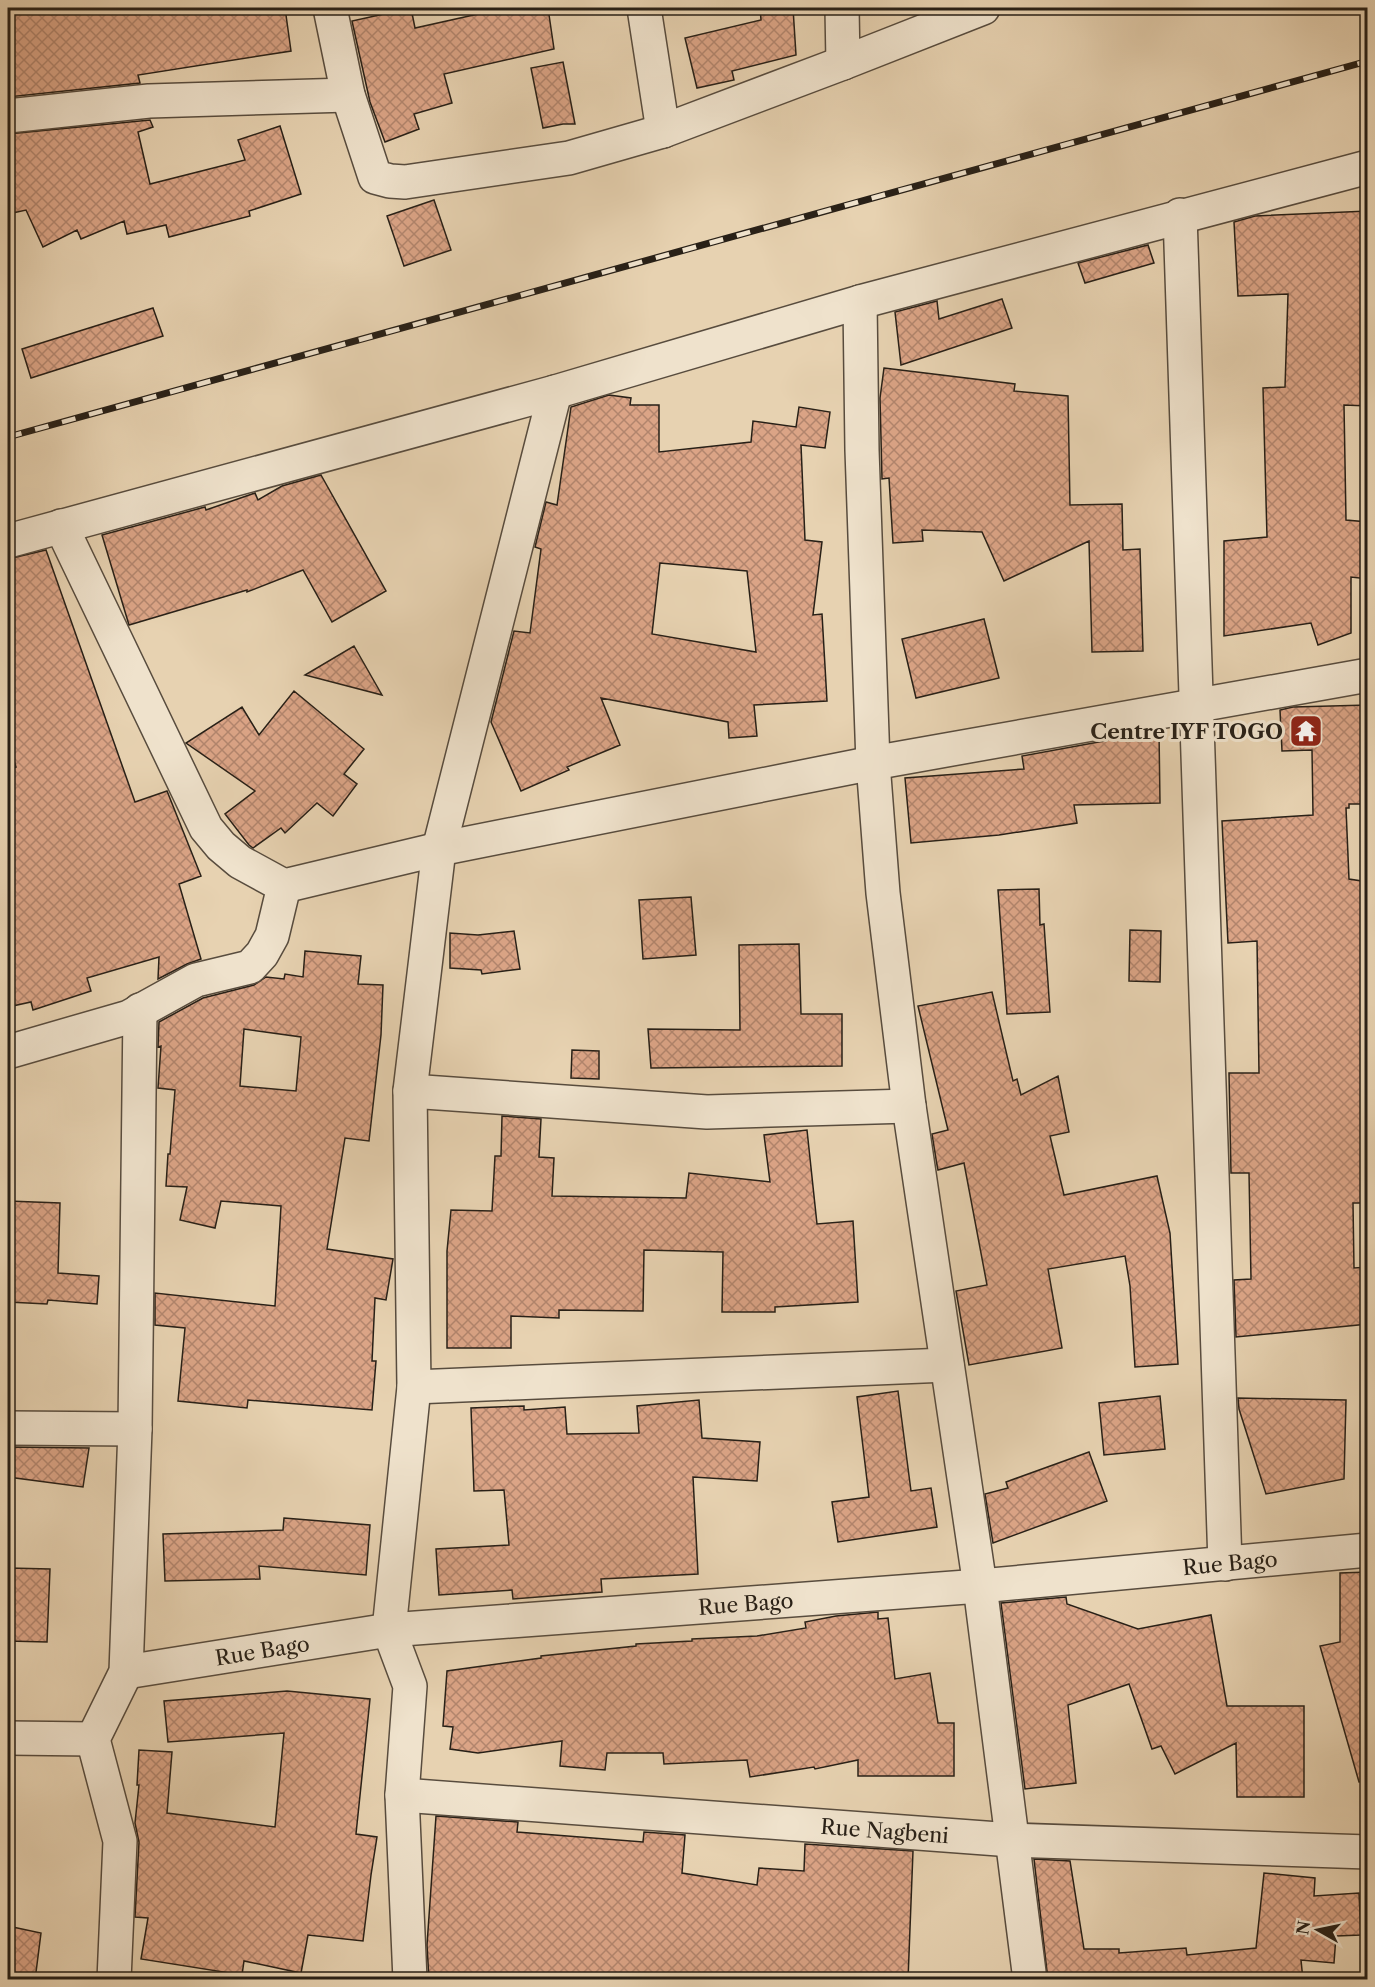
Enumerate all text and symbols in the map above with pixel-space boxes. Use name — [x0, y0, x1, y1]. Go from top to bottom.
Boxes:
temple icon: Centre IYF TOGO — [1288, 713, 1324, 749]
place label: Centre IYF TOGO — [1090, 719, 1283, 744]
street label: Rue Bago — [1181, 1546, 1279, 1580]
street label: Rue Bago — [697, 1587, 794, 1619]
street label: Rue Bago — [213, 1630, 311, 1670]
street label: Rue Nagbeni — [820, 1813, 950, 1848]
north arrow — [1288, 1900, 1348, 1960]
text: N — [1292, 1919, 1314, 1936]

